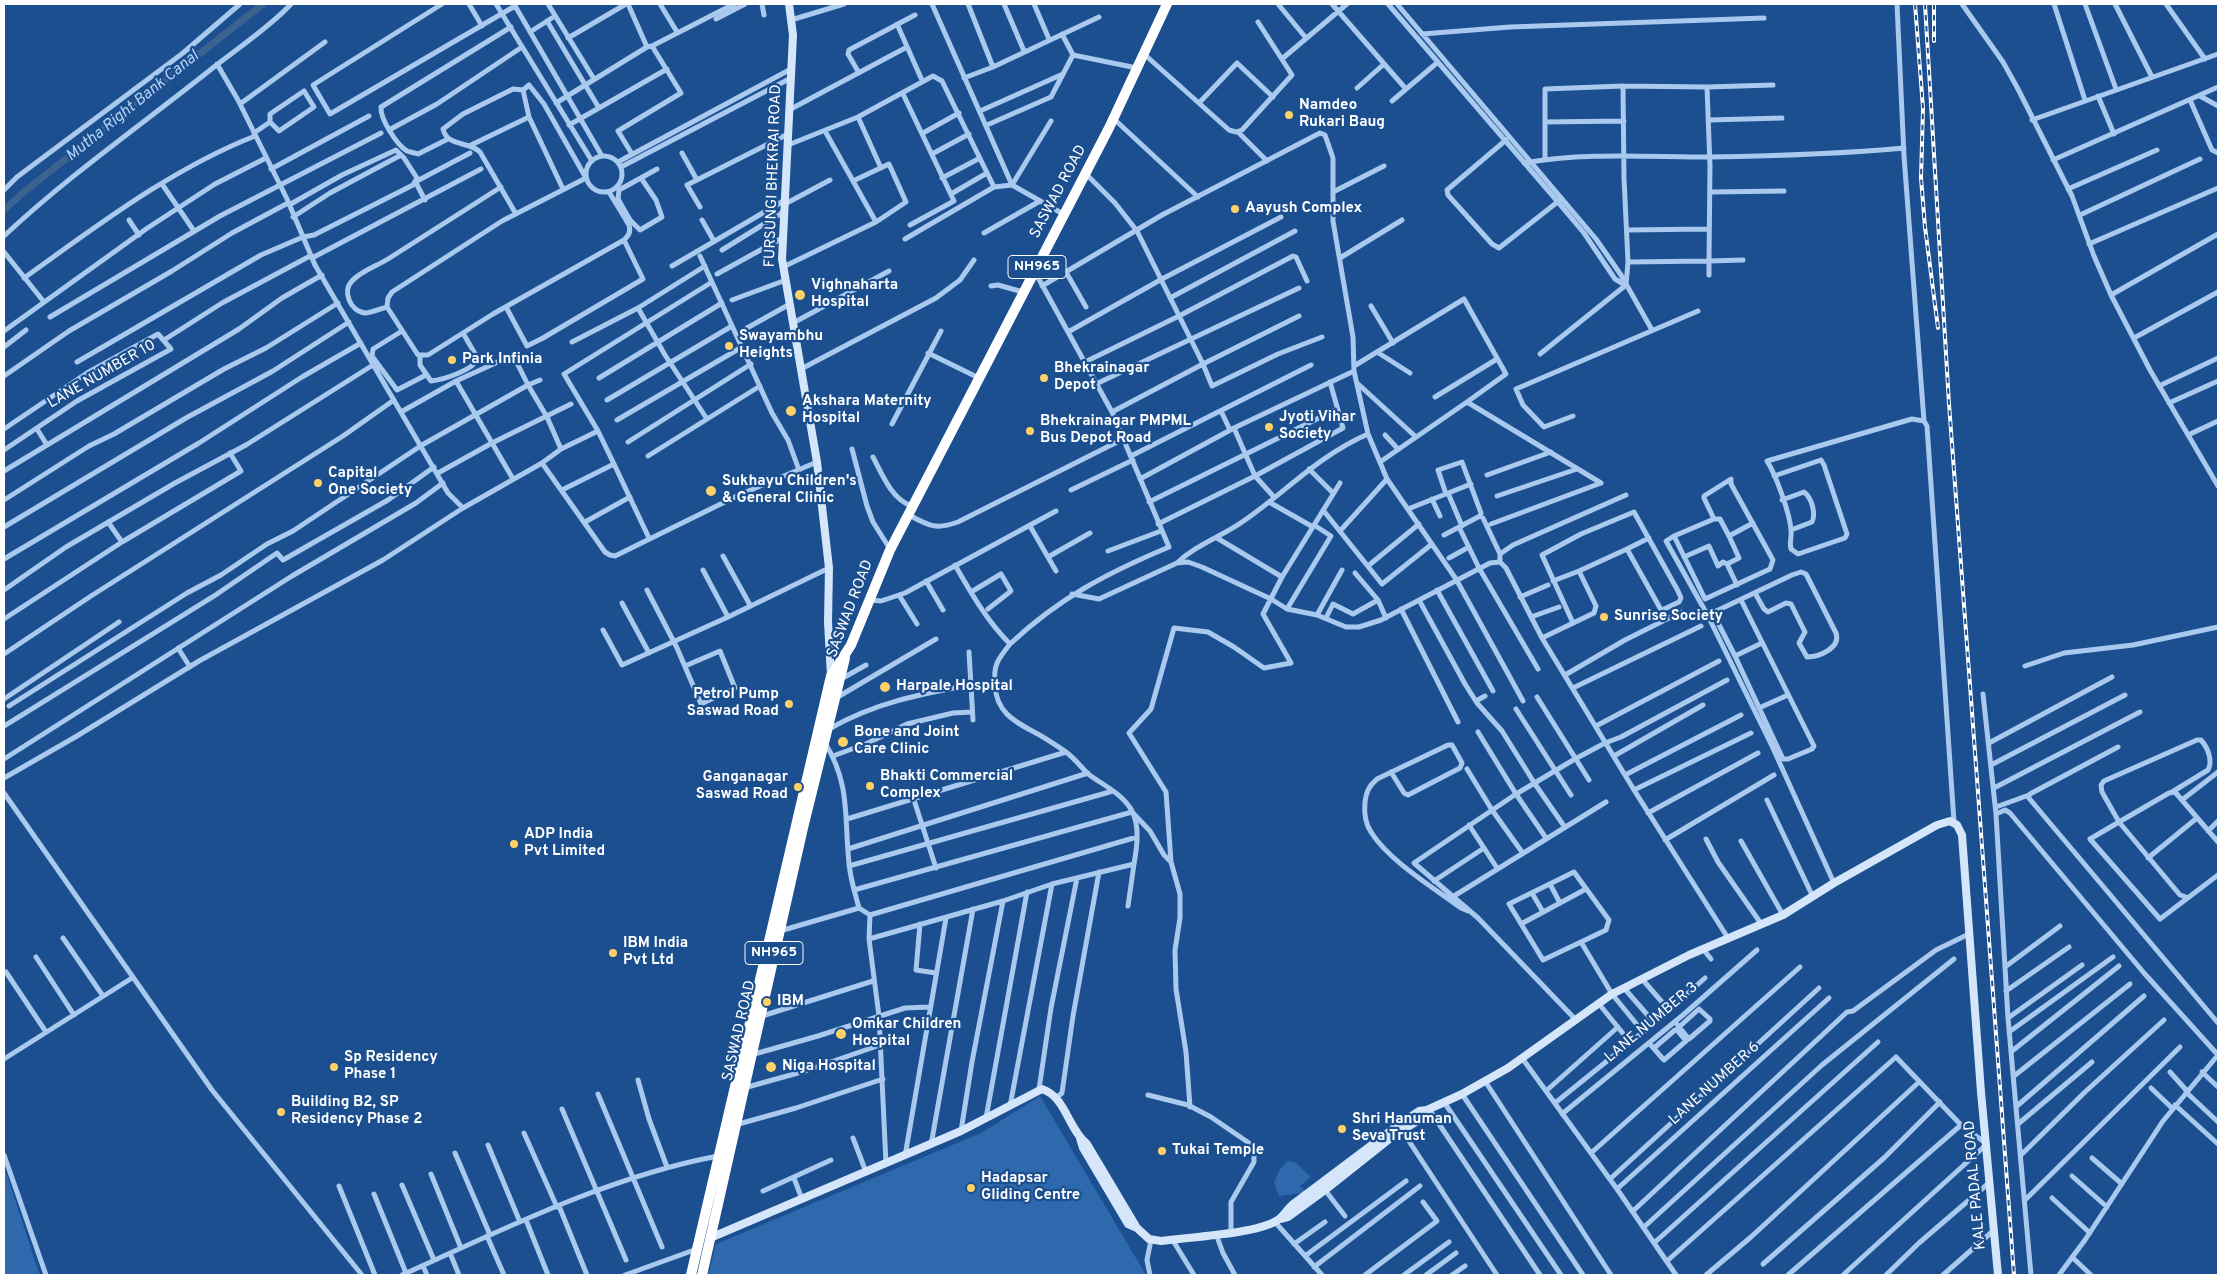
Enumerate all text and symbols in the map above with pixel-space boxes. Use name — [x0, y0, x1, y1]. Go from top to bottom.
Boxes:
water label: Mutha Right Bank Canal — [63, 47, 203, 167]
street label: FURSUNGI BHEKRAI ROAD — [762, 84, 786, 268]
place label: Namdeo Rukari Baug — [1299, 97, 1385, 132]
marker: Namdeo Rukari Baug — [1283, 109, 1295, 121]
street label: SASWAD ROAD — [1027, 142, 1091, 242]
place label: Aayush Complex — [1245, 200, 1362, 218]
marker: Aayush Complex — [1229, 203, 1241, 215]
road number: NH965 — [1008, 256, 1066, 278]
place label: Vighnaharta Hospital — [811, 277, 898, 312]
marker: Vighnaharta Hospital — [793, 288, 807, 302]
place label: Swayambhu Heights — [739, 328, 823, 363]
street label: LANE NUMBER 10 — [45, 337, 159, 413]
marker: Swayambhu Heights — [723, 340, 735, 352]
place label: Park Infinia — [462, 351, 542, 369]
marker: Park Infinia — [446, 354, 458, 366]
place label: Bhekrainagar Depot — [1054, 360, 1149, 395]
marker: Bhekrainagar Depot — [1038, 372, 1050, 384]
place label: Akshara Maternity Hospital — [802, 393, 932, 428]
marker: Akshara Maternity Hospital — [784, 404, 798, 418]
place label: Jyoti Vihar Society — [1279, 409, 1356, 444]
place label: Bhekrainagar PMPML Bus Depot Road — [1040, 413, 1191, 448]
marker: Jyoti Vihar Society — [1263, 421, 1275, 433]
marker: Bhekrainagar PMPML Bus Depot Road — [1024, 425, 1036, 437]
place label: Capital One Society — [328, 465, 412, 500]
place label: Sukhayu Children's & General Clinic — [722, 473, 857, 508]
marker: Capital One Society — [312, 477, 324, 489]
marker: Sukhayu Children's & General Clinic — [704, 484, 718, 498]
street label: SASWAD ROAD — [824, 558, 878, 660]
place label: Sunrise Society — [1614, 608, 1723, 626]
marker: Sunrise Society — [1598, 611, 1610, 623]
place label: Harpale Hospital — [896, 678, 1013, 696]
marker: Harpale Hospital — [878, 680, 892, 694]
place label: Petrol Pump Saswad Road — [687, 686, 779, 721]
marker: Petrol Pump Saswad Road — [783, 698, 795, 710]
place label: Bone and Joint Care Clinic — [854, 724, 959, 759]
marker: Bone and Joint Care Clinic — [836, 735, 850, 749]
place label: Bhakti Commercial Complex — [880, 768, 1013, 803]
place label: Ganganagar Saswad Road — [696, 769, 788, 804]
marker: Bhakti Commercial Complex — [864, 780, 876, 792]
marker: Ganganagar Saswad Road — [792, 781, 804, 793]
place label: ADP India Pvt Limited — [524, 826, 605, 861]
marker: ADP India Pvt Limited — [508, 838, 520, 850]
place label: IBM India Pvt Ltd — [623, 935, 688, 970]
road number: NH965 — [745, 941, 803, 964]
marker: IBM India Pvt Ltd — [607, 947, 619, 959]
street label: SASWAD ROAD — [720, 979, 760, 1083]
street label: LANE NUMBER 3 — [1602, 979, 1702, 1067]
place label: IBM — [777, 993, 804, 1011]
marker: IBM — [761, 996, 773, 1008]
place label: Omkar Children Hospital — [852, 1016, 961, 1051]
marker: Omkar Children Hospital — [834, 1027, 848, 1041]
street label: LANE NUMBER 6 — [1666, 1039, 1764, 1129]
place label: Sp Residency Phase 1 — [344, 1049, 438, 1084]
place label: Niga Hospital — [782, 1058, 876, 1076]
marker: Niga Hospital — [764, 1060, 778, 1074]
marker: Sp Residency Phase 1 — [328, 1061, 340, 1073]
place label: Building B2, SP Residency Phase 2 — [291, 1094, 422, 1129]
marker: Building B2, SP Residency Phase 2 — [275, 1106, 287, 1118]
place label: Shri Hanuman Seva Trust — [1352, 1111, 1452, 1146]
street label: KALE PADAL ROAD — [1961, 1119, 1991, 1251]
marker: Shri Hanuman Seva Trust — [1336, 1123, 1348, 1135]
place label: Tukai Temple — [1172, 1142, 1264, 1160]
marker: Tukai Temple — [1156, 1145, 1168, 1157]
place label: Hadapsar Gliding Centre — [981, 1170, 1080, 1205]
marker: Hadapsar Gliding Centre — [965, 1182, 977, 1194]

